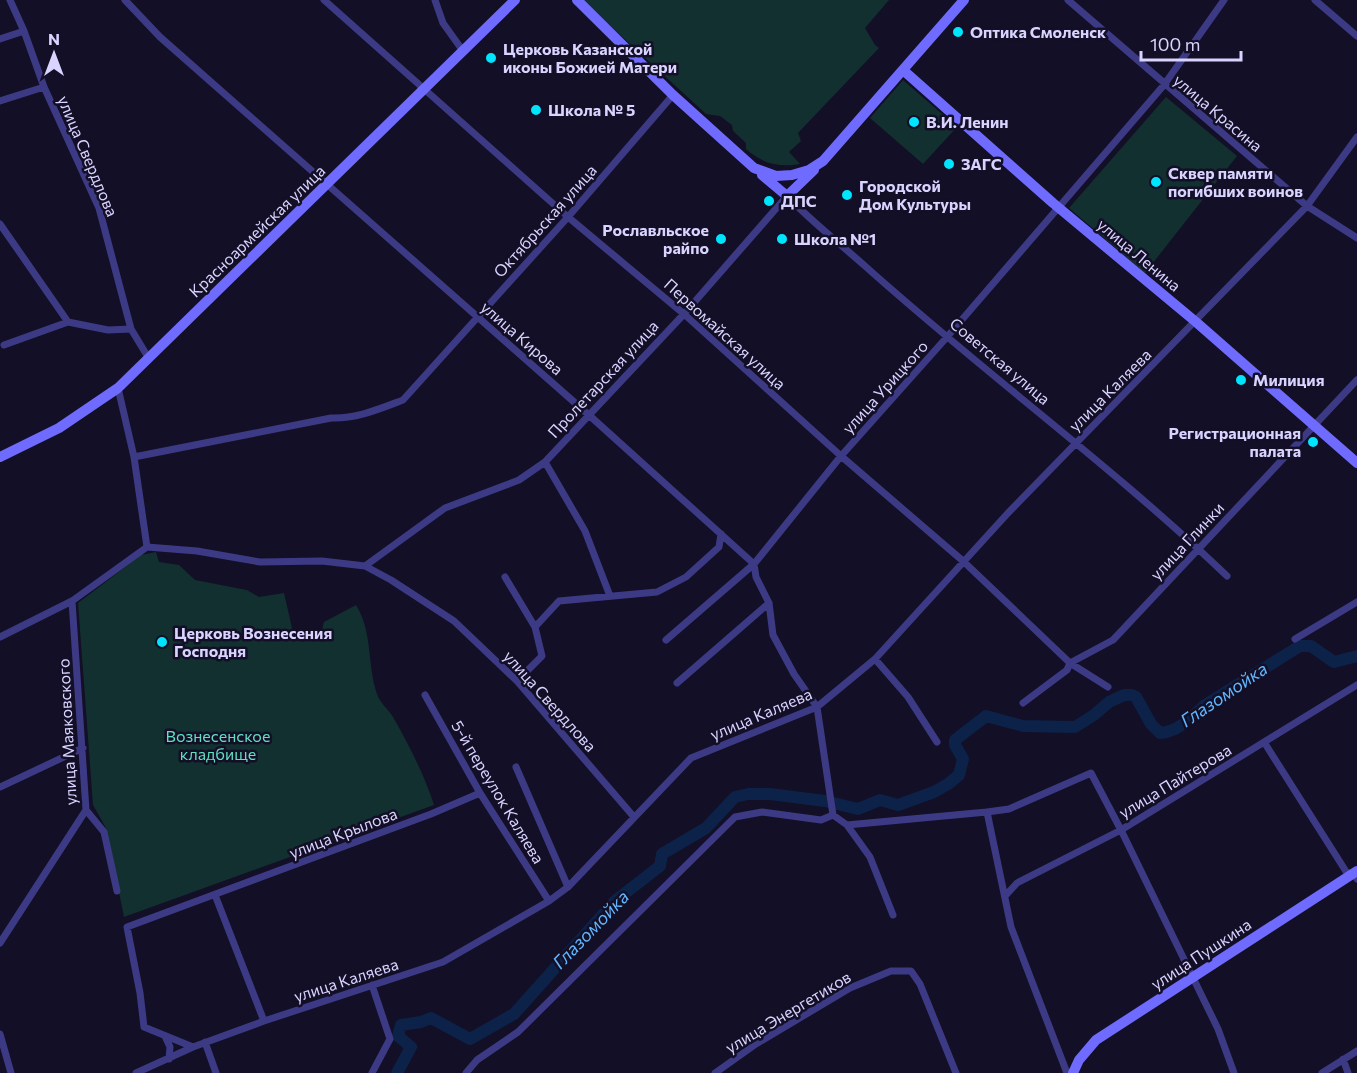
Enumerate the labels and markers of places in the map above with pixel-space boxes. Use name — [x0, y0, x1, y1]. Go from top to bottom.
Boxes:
place label: Оптика Смоленск — [970, 22, 1106, 41]
marker: Оптика Смоленск — [951, 25, 965, 39]
place label: Церковь Казанской иконы Божией Матери — [503, 39, 677, 76]
marker: Церковь Казанской иконы Божией Матери — [484, 51, 498, 65]
place label: Школа № 5 — [548, 100, 635, 119]
marker: Школа № 5 — [529, 103, 543, 117]
place label: В.И. Ленин — [926, 112, 1009, 131]
marker: В.И. Ленин — [907, 115, 921, 129]
place label: ЗАГС — [961, 154, 1002, 173]
marker: ЗАГС — [942, 157, 956, 171]
place label: Сквер памяти погибших воинов — [1168, 163, 1303, 200]
marker: Сквер памяти погибших воинов — [1149, 175, 1163, 189]
place label: Городской Дом Культуры — [859, 176, 971, 213]
marker: Городской Дом Культуры — [840, 188, 854, 202]
place label: ДПС — [781, 191, 817, 210]
marker: ДПС — [762, 194, 776, 208]
place label: Рославльское райпо — [602, 220, 709, 257]
place label: Школа №1 — [794, 229, 876, 248]
marker: Рославльское райпо — [714, 232, 728, 246]
marker: Школа №1 — [775, 232, 789, 246]
place label: Милиция — [1253, 370, 1324, 389]
marker: Милиция — [1234, 373, 1248, 387]
place label: Регистрационная палата — [1169, 423, 1301, 460]
marker: Регистрационная палата — [1306, 435, 1320, 449]
place label: Церковь Вознесения Господня — [174, 623, 332, 660]
marker: Церковь Вознесения Господня — [155, 635, 169, 649]

